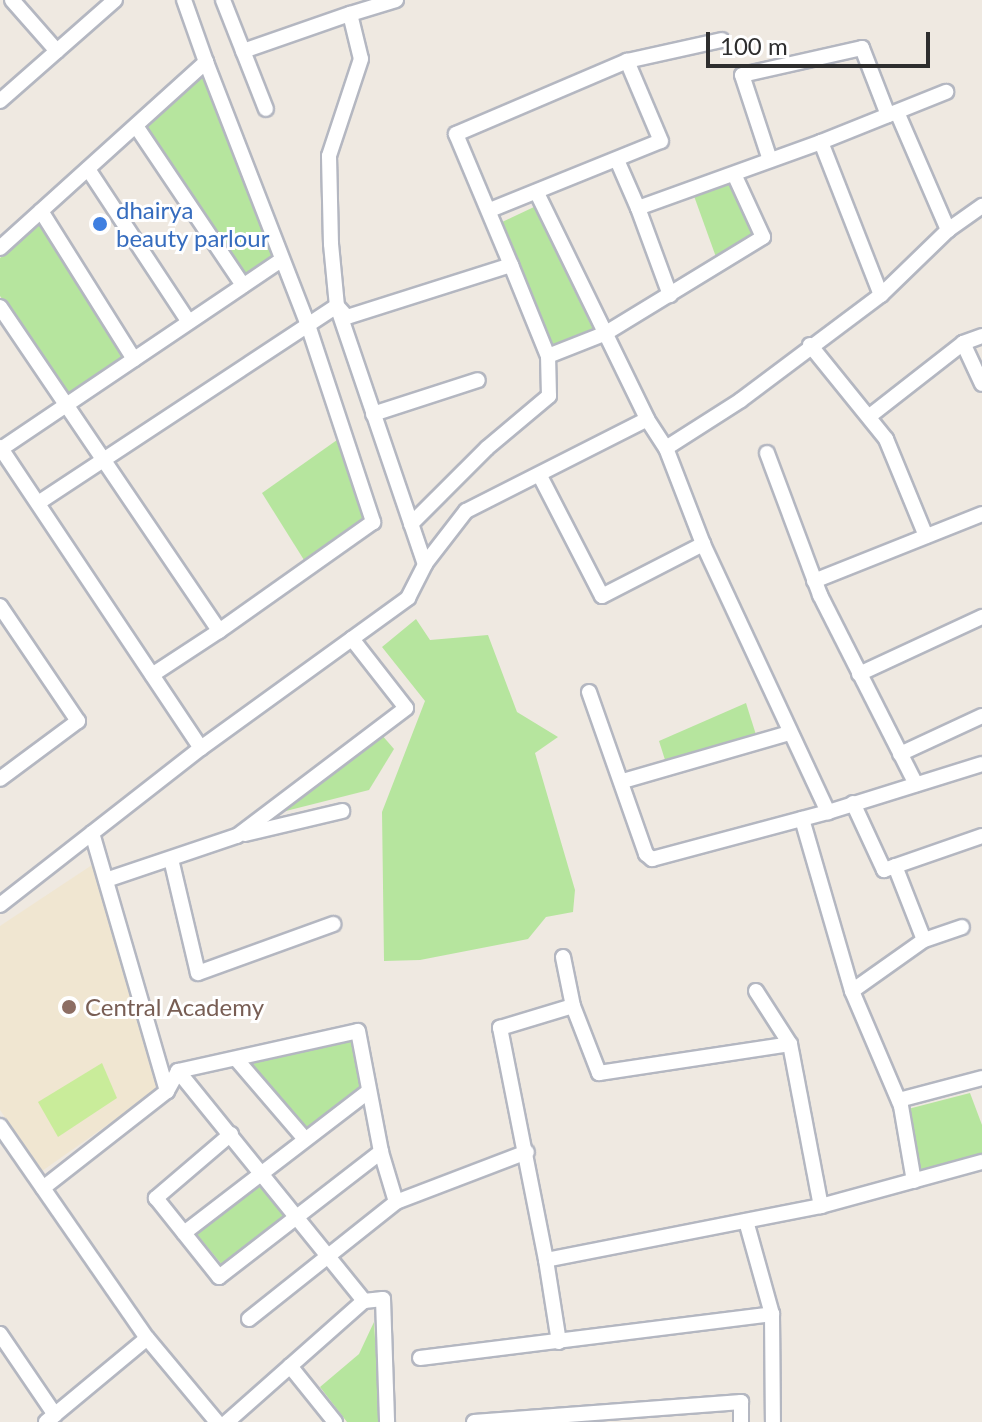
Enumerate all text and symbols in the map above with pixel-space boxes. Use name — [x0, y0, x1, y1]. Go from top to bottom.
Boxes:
scale bar — [710, 16, 934, 66]
text: 100 m — [720, 31, 788, 60]
place label: dhairya beauty parlour — [116, 196, 270, 252]
marker: dhairya beauty parlour — [91, 215, 109, 233]
place label: Central Academy — [85, 993, 265, 1021]
marker: Central Academy — [60, 998, 78, 1016]

